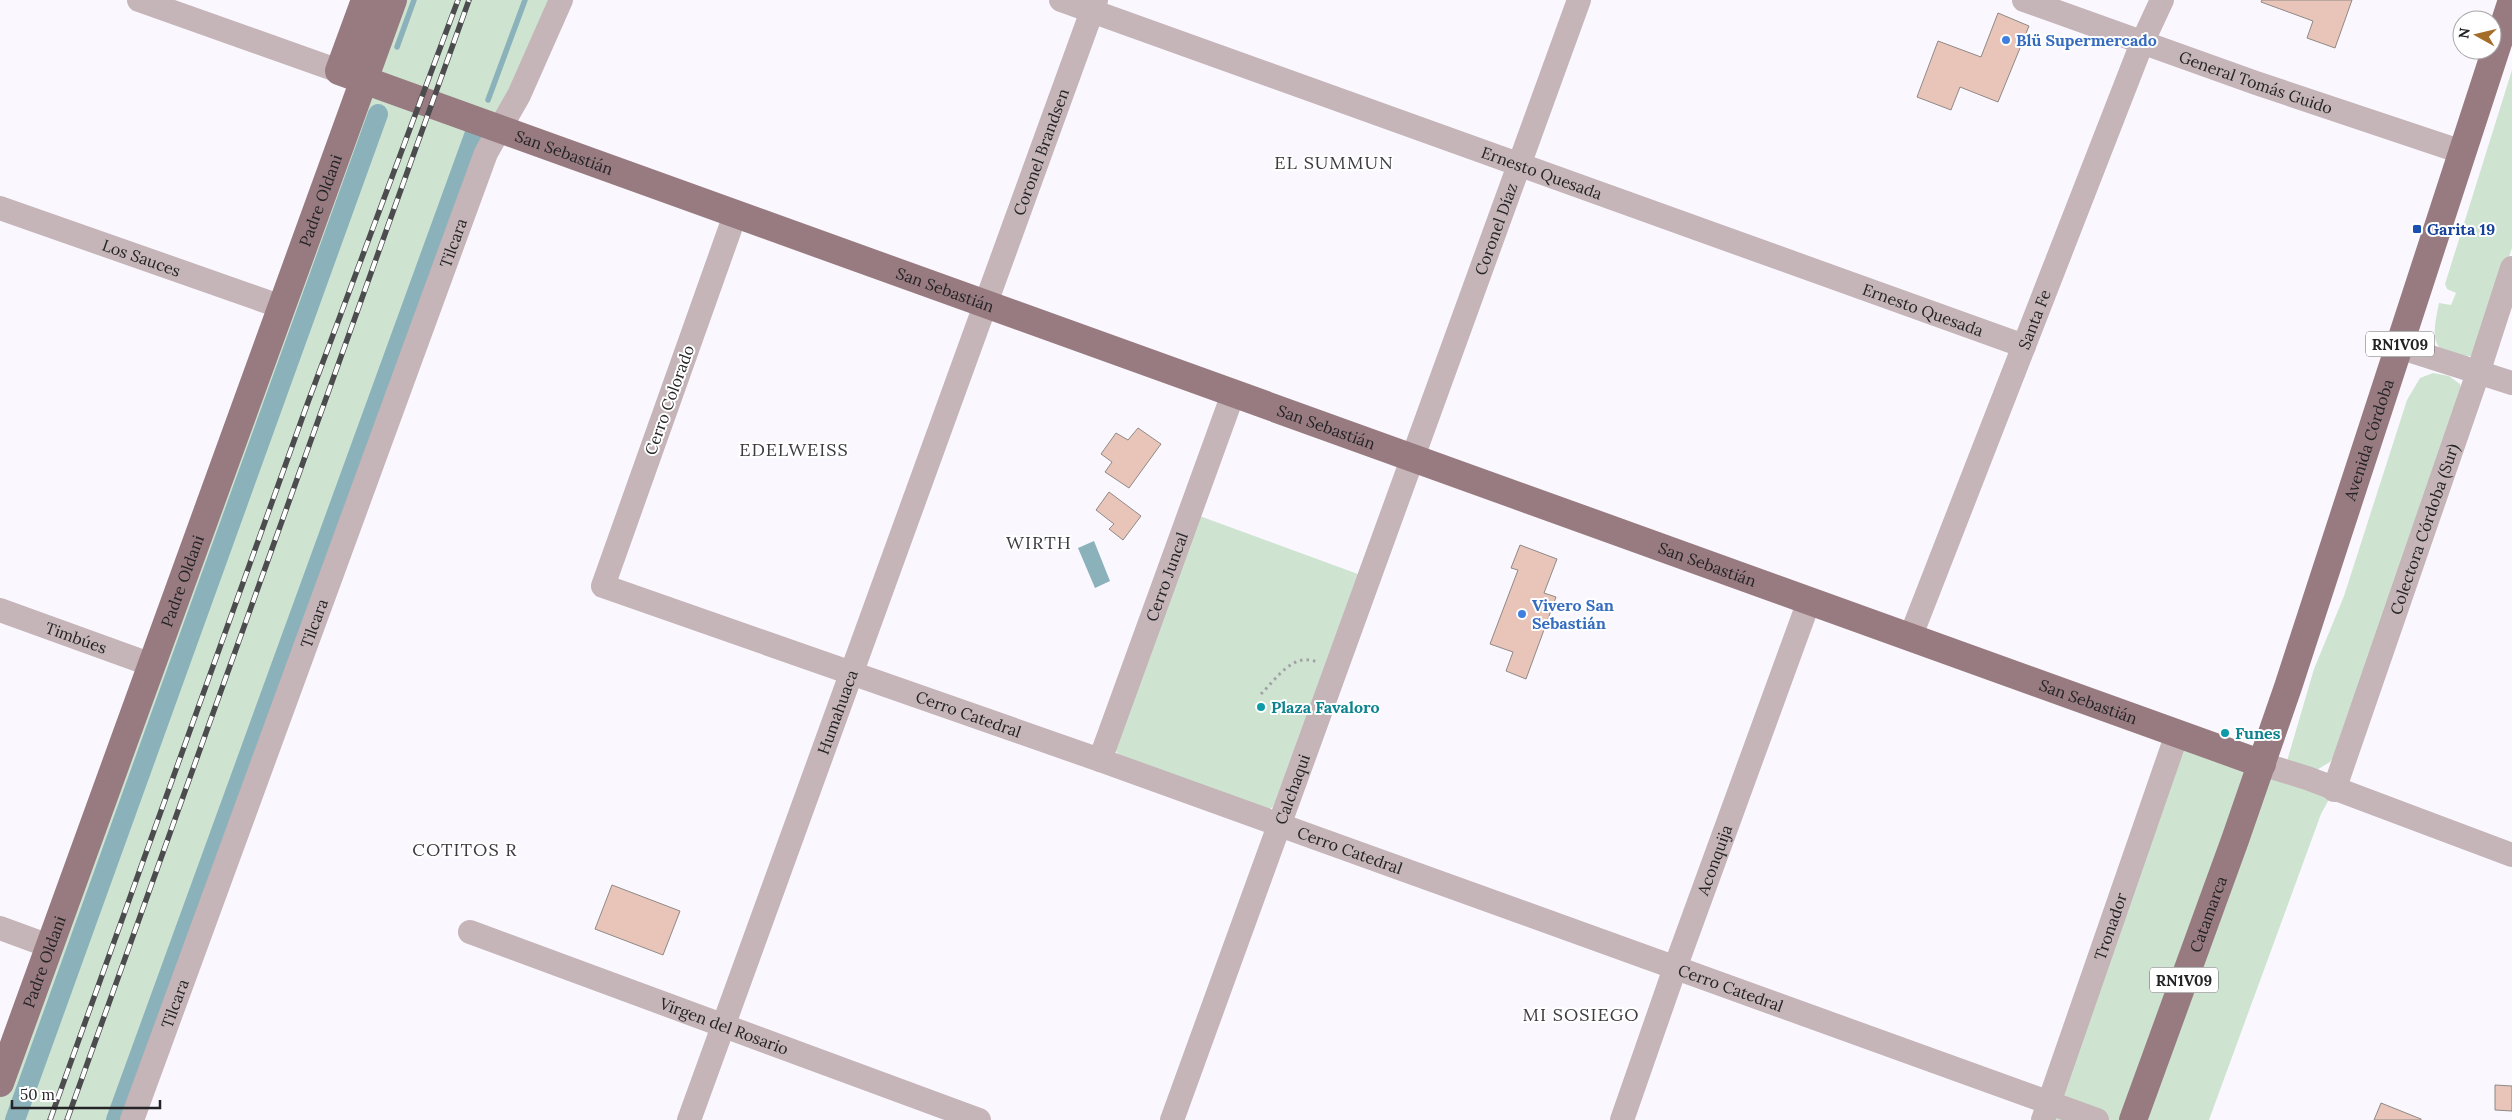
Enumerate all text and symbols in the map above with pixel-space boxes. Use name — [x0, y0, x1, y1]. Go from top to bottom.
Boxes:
north arrow — [2452, 10, 2502, 60]
text: N — [2454, 26, 2474, 40]
place label: Blü Supermercado — [2016, 30, 2157, 50]
marker: Blü Supermercado — [2000, 34, 2012, 46]
street label: General Tomás Guido — [2176, 46, 2335, 118]
street label: Coronel Brandsen — [1009, 85, 1073, 218]
street label: San Sebastián — [512, 125, 616, 179]
street label: Ernesto Quesada — [1479, 142, 1605, 204]
district label: EL SUMMUN — [1274, 151, 1394, 174]
street label: Padre Oldani — [294, 152, 346, 249]
street label: Coronel Díaz — [1470, 180, 1522, 278]
street label: Tilcara — [435, 216, 471, 270]
place label: Garita 19 — [2427, 219, 2495, 239]
marker: Garita 19 — [2411, 223, 2423, 235]
street label: Los Sauces — [100, 235, 183, 281]
street label: San Sebastián — [894, 263, 997, 316]
street label: Ernesto Quesada — [1860, 279, 1986, 341]
street label: Santa Fe — [2014, 286, 2055, 352]
road number: RN1V09 — [2366, 332, 2434, 356]
street label: Cerro Colorado — [640, 342, 698, 458]
street label: Avenida Córdoba — [2339, 376, 2398, 504]
street label: San Sebastián — [1275, 400, 1378, 454]
district label: EDELWEISS — [739, 438, 849, 461]
street label: Colectora Córdoba (Sur) — [2385, 441, 2464, 617]
street label: Cerro Juncal — [1141, 529, 1192, 624]
district label: WIRTH — [1006, 531, 1072, 554]
street label: Padre Oldani — [156, 532, 208, 630]
street label: San Sebastián — [1656, 537, 1759, 591]
place label: Vivero San Sebastián — [1532, 595, 1614, 633]
street label: Tilcara — [296, 596, 332, 651]
marker: Vivero San Sebastián — [1516, 608, 1528, 620]
street label: Timbúes — [43, 617, 110, 658]
street label: Humahuaca — [813, 667, 862, 757]
street label: San Sebastián — [2037, 675, 2140, 728]
street label: Cerro Catedral — [913, 686, 1024, 742]
place label: Plaza Favaloro — [1271, 697, 1380, 717]
marker: Plaza Favaloro — [1255, 701, 1267, 713]
place label: Funes — [2235, 723, 2281, 743]
marker: Funes — [2219, 727, 2231, 739]
street label: Calchaqui — [1270, 751, 1314, 827]
street label: Cerro Catedral — [1295, 822, 1405, 878]
street label: Aconquija — [1692, 822, 1736, 899]
district label: COTITOS R — [412, 838, 518, 861]
street label: Catamarca — [2185, 873, 2231, 955]
street label: Tronador — [2089, 890, 2131, 963]
street label: Padre Oldani — [18, 913, 70, 1010]
street label: Cerro Catedral — [1675, 960, 1786, 1016]
road number: RN1V09 — [2150, 968, 2218, 992]
street label: Tilcara — [156, 976, 193, 1031]
street label: Virgen del Rosario — [656, 993, 791, 1059]
district label: MI SOSIEGO — [1523, 1003, 1640, 1026]
scale bar — [12, 1078, 160, 1110]
text: 50 m — [20, 1085, 55, 1104]

